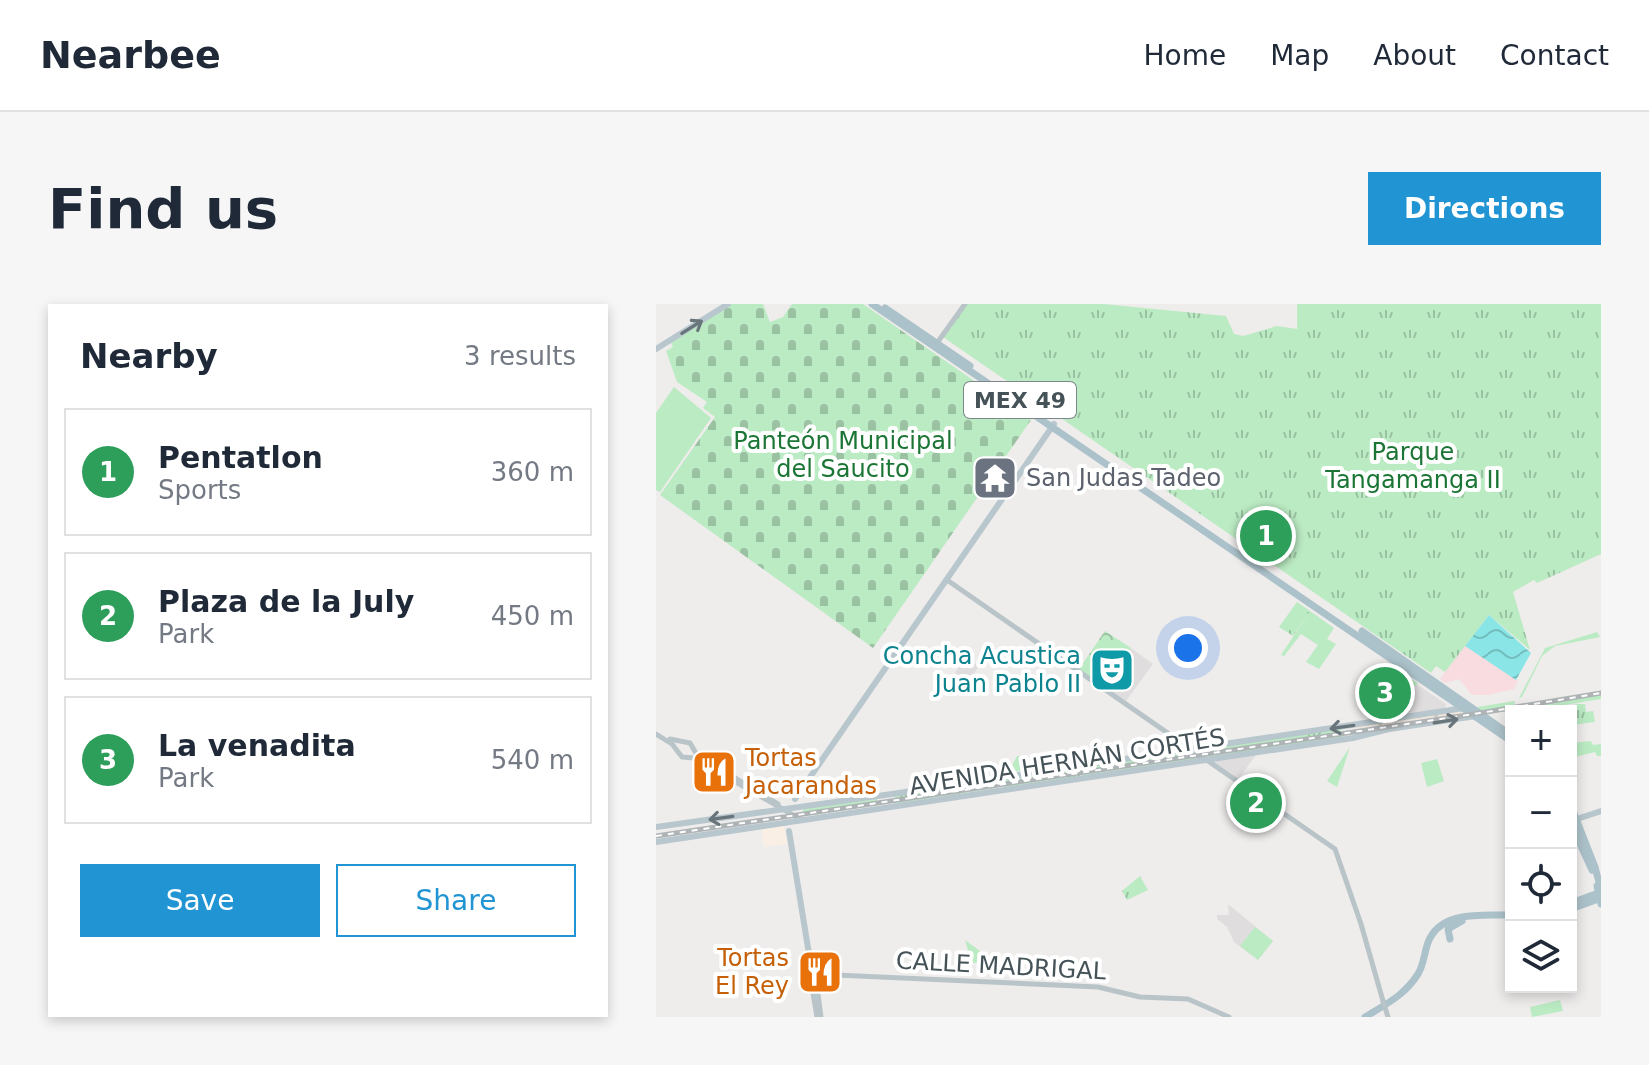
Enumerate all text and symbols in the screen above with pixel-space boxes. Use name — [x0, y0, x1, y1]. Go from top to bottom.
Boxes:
text: Nearbee — [40, 33, 221, 77]
text: Home — [1143, 39, 1226, 72]
text: Map — [1270, 39, 1329, 72]
text: About — [1373, 39, 1456, 72]
text: Contact — [1500, 39, 1609, 72]
button: Directions — [1368, 172, 1601, 245]
text: Find us — [48, 176, 278, 241]
one-way arrow — [680, 318, 703, 334]
text: Nearby — [80, 336, 218, 376]
text: 3 results — [464, 341, 576, 371]
road number: MEX 49 — [964, 382, 1076, 418]
park label: Panteón Municipal del Saucito — [733, 427, 953, 483]
park label: Parque Tangamanga II — [1324, 438, 1501, 494]
text: Pentatlon — [158, 440, 323, 475]
temple icon: San Judas Tadeo — [971, 454, 1019, 502]
text: 1 — [99, 457, 117, 487]
text: 360 m — [491, 457, 574, 487]
place label: San Judas Tadeo — [1026, 464, 1221, 492]
text: Sports — [158, 475, 241, 505]
pin: 1 — [1240, 506, 1292, 566]
text: Plaza de la July — [158, 584, 414, 619]
text: 2 — [99, 601, 117, 631]
text: 450 m — [491, 601, 574, 631]
text: Park — [158, 619, 214, 649]
your location — [1168, 628, 1208, 668]
place label: Concha Acustica Juan Pablo II — [883, 642, 1081, 698]
theatre icon: Concha Acustica Juan Pablo II — [1088, 646, 1136, 694]
pin: 3 — [1359, 663, 1411, 723]
map controls — [1505, 705, 1577, 993]
button: + — [1505, 705, 1577, 777]
one-way arrow — [1433, 712, 1458, 727]
one-way arrow — [1330, 720, 1355, 735]
street label: AVENIDA HERNÁN CORTÉS — [907, 722, 1227, 801]
text: La venadita — [158, 728, 356, 763]
place label: Tortas Jacarandas — [743, 744, 877, 800]
text: 3 — [99, 745, 117, 775]
text: 540 m — [491, 745, 574, 775]
restaurant icon: Tortas Jacarandas — [690, 748, 738, 796]
text: Park — [158, 763, 214, 793]
pin: 2 — [1230, 773, 1282, 833]
button: − — [1505, 777, 1577, 849]
one-way arrow — [709, 811, 734, 826]
button: locate — [1505, 849, 1577, 921]
button: Save — [80, 864, 320, 937]
button: Share — [336, 864, 576, 937]
button: layers — [1505, 921, 1577, 993]
place label: Tortas El Rey — [715, 944, 789, 1000]
street label: CALLE MADRIGAL — [895, 947, 1107, 986]
restaurant icon: Tortas El Rey — [796, 948, 844, 996]

